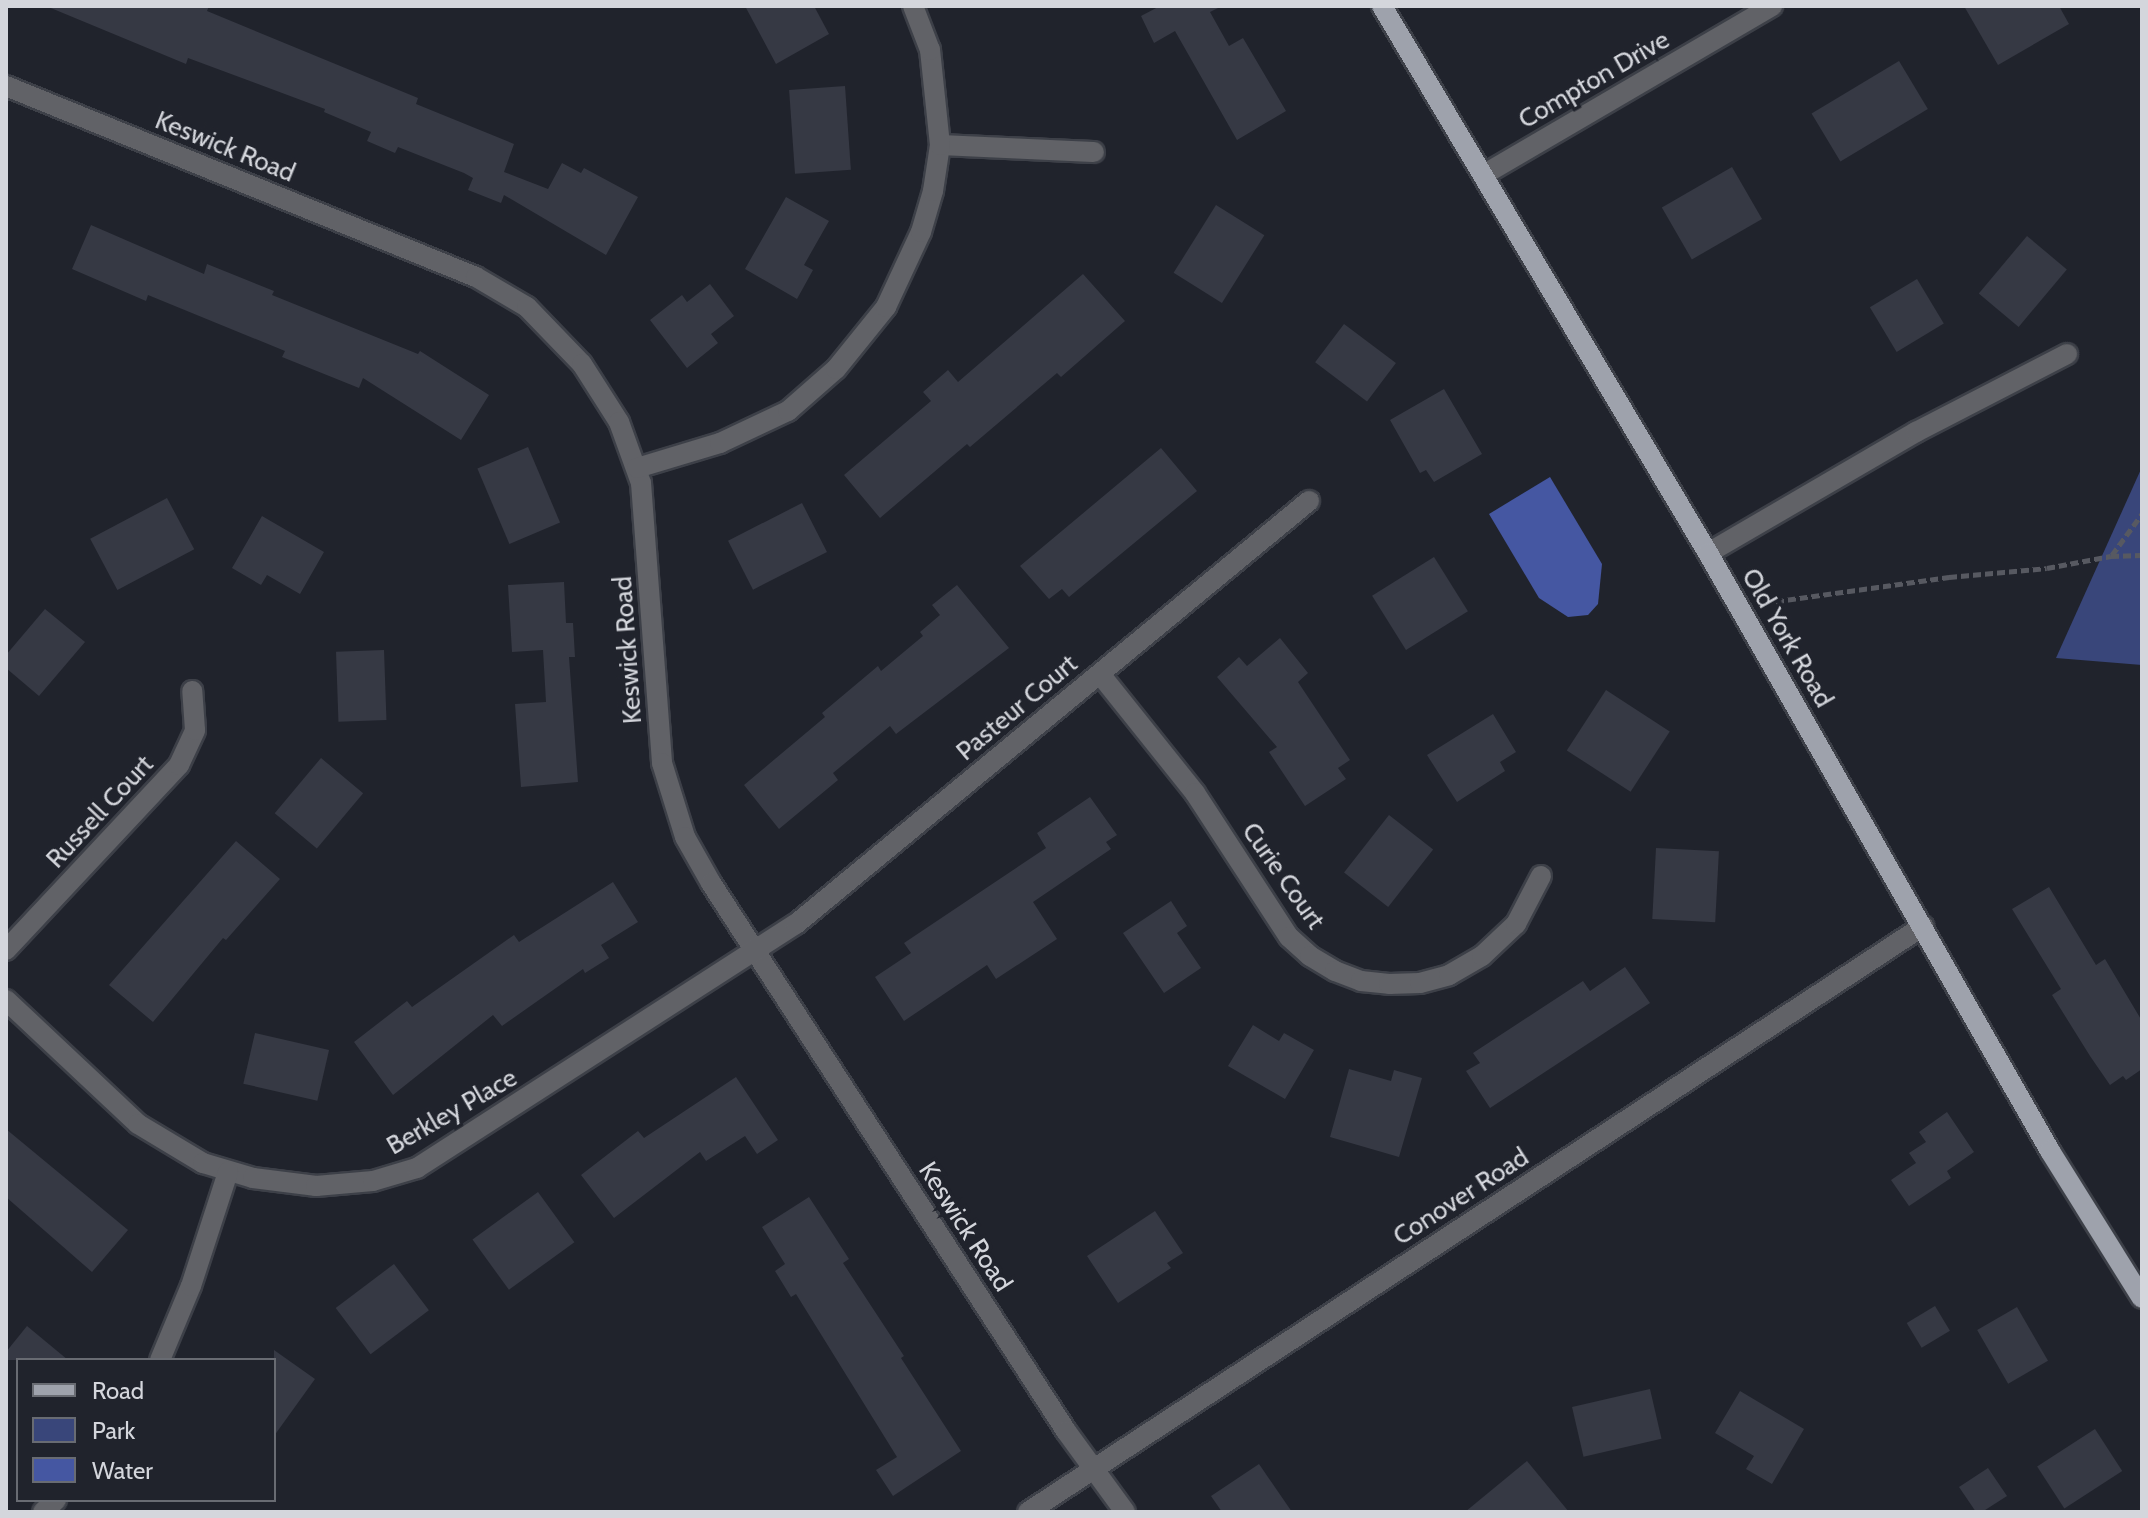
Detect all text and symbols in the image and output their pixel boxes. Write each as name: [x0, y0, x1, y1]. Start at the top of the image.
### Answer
street label: Compton Drive: [1513, 24, 1675, 136]
street label: Keswick Road: [151, 105, 299, 189]
street label: Old York Road: [1735, 563, 1839, 713]
street label: Keswick Road: [607, 575, 649, 725]
street label: Pasteur Court: [950, 648, 1084, 768]
street label: Russell Court: [40, 749, 160, 875]
street label: Curie Court: [1235, 817, 1331, 935]
street label: Berkley Place: [381, 1062, 523, 1162]
street label: Conover Road: [1388, 1142, 1534, 1252]
street label: Keswick Road: [912, 1156, 1018, 1298]
legend: [16, 1358, 276, 1502]
text: Road: [92, 1376, 144, 1405]
text: Park: [92, 1416, 135, 1445]
text: Water: [92, 1456, 153, 1485]

